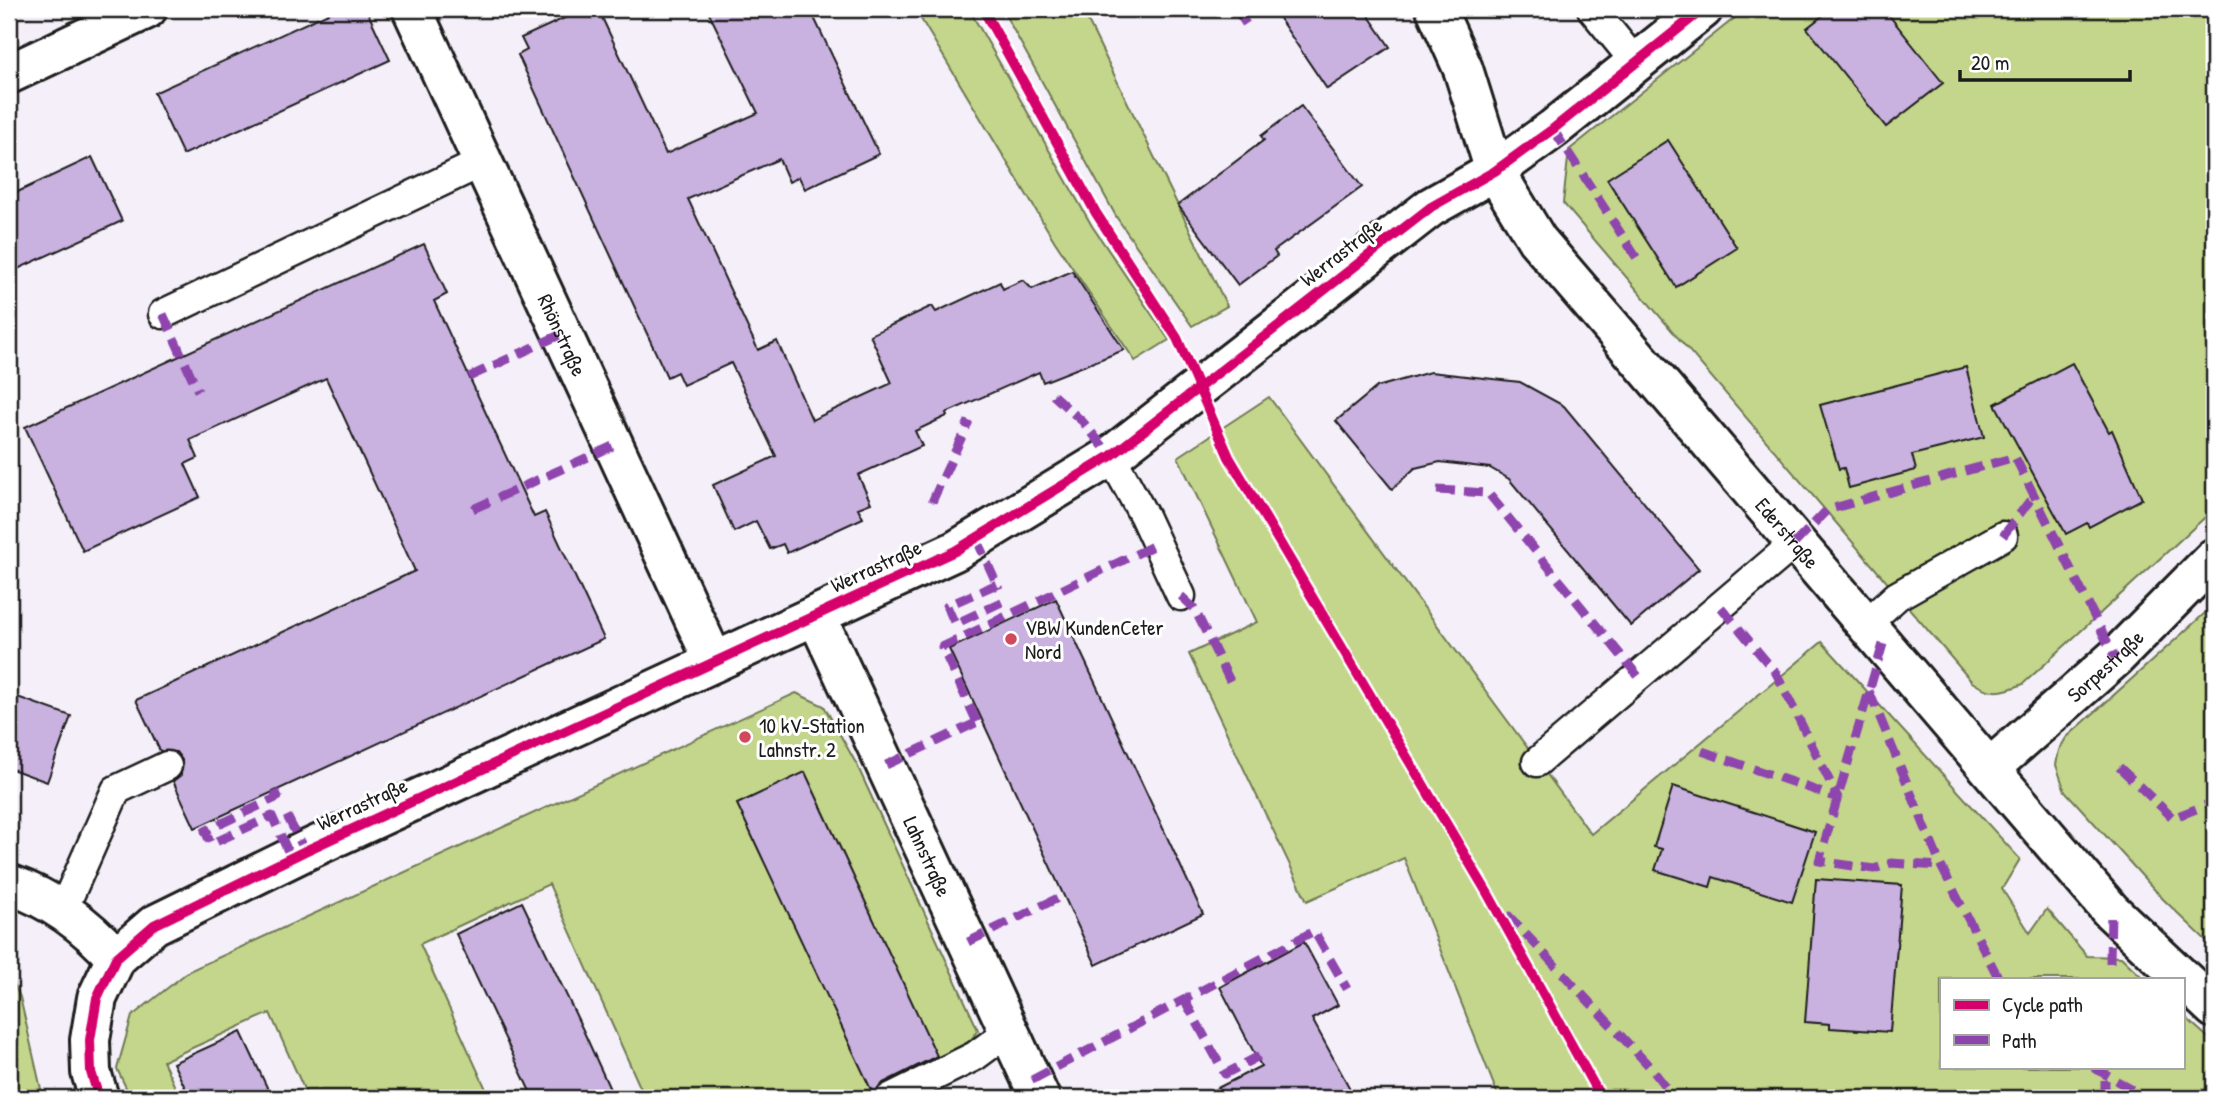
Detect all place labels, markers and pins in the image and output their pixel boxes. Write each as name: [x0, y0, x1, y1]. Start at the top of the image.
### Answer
place label: VBW KundenCeter Nord: [1025, 613, 1164, 666]
marker: VBW KundenCeter Nord: [1003, 631, 1019, 647]
place label: 10 kV-Station Lahnstr. 2: [759, 711, 865, 764]
marker: 10 kV-Station Lahnstr. 2: [737, 729, 753, 745]

